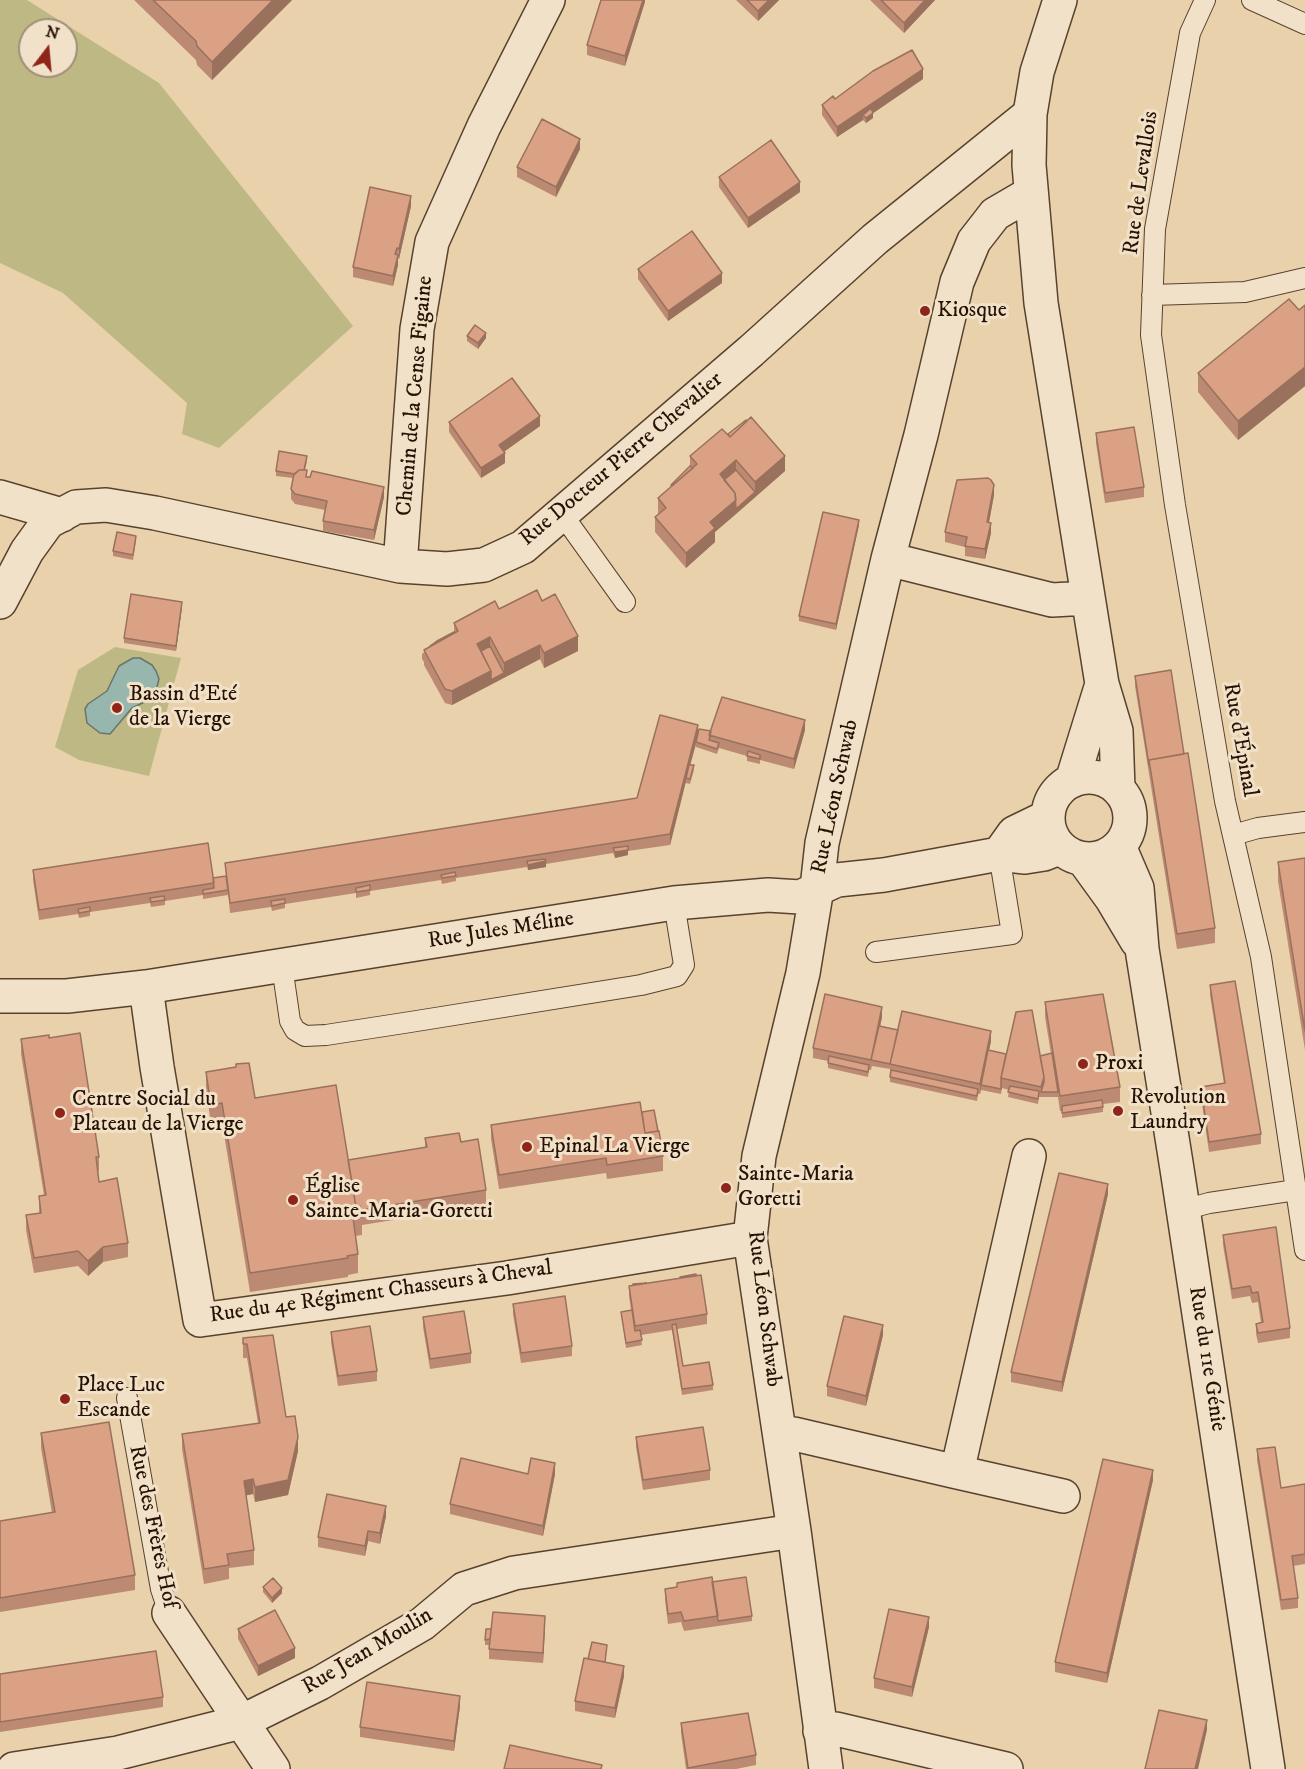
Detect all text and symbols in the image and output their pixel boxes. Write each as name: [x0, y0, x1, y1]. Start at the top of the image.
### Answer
north arrow: [18, 18, 78, 78]
text: N: [43, 21, 61, 44]
street label: Rue de Levallois: [1119, 109, 1165, 257]
street label: Chemin de la Cense Figaine: [392, 275, 440, 517]
place label: Kiosque: [937, 298, 1007, 324]
marker: Kiosque: [918, 304, 932, 318]
street label: Rue Docteur Pierre Chevalier: [515, 367, 729, 553]
street label: Rue d'Épinal: [1216, 681, 1262, 799]
place label: Bassin d'Eté de la Vierge: [129, 682, 237, 734]
marker: Bassin d'Eté de la Vierge: [110, 701, 124, 715]
street label: Rue Léon Schwab: [807, 717, 865, 877]
street label: Rue Jules Méline: [426, 906, 576, 956]
place label: Proxi: [1095, 1051, 1143, 1077]
marker: Proxi: [1076, 1057, 1090, 1071]
place label: Revolution Laundry: [1130, 1085, 1226, 1136]
place label: Centre Social du Plateau de la Vierge: [72, 1087, 243, 1138]
marker: Revolution Laundry: [1111, 1104, 1125, 1118]
marker: Centre Social du Plateau de la Vierge: [53, 1106, 67, 1120]
place label: Epinal La Vierge: [539, 1134, 690, 1160]
marker: Epinal La Vierge: [520, 1140, 534, 1154]
place label: Sainte-Maria Goretti: [738, 1162, 854, 1214]
place label: Église Sainte-Maria-Goretti: [305, 1174, 493, 1226]
marker: Sainte-Maria Goretti: [719, 1181, 733, 1195]
marker: Église Sainte-Maria-Goretti: [286, 1193, 300, 1207]
street label: Rue Léon Schwab: [740, 1229, 786, 1389]
street label: Rue du 4e Régiment Chasseurs à Cheval: [208, 1256, 554, 1330]
street label: Rue du 11e Génie: [1182, 1285, 1230, 1433]
place label: Place Luc Escande: [77, 1373, 165, 1424]
marker: Place Luc Escande: [58, 1392, 72, 1406]
street label: Rue des Frères Hof: [122, 1443, 182, 1611]
street label: Rue Jean Moulin: [298, 1603, 438, 1701]

